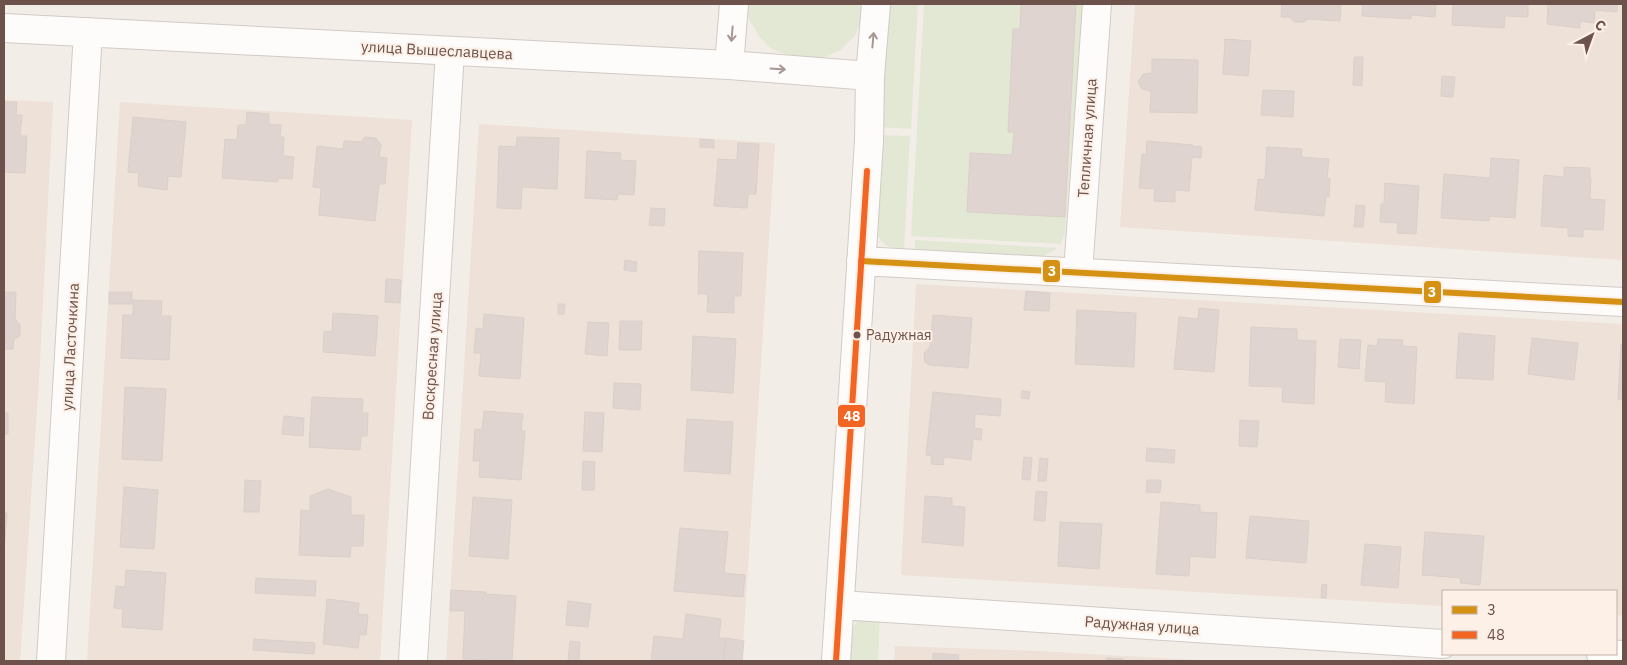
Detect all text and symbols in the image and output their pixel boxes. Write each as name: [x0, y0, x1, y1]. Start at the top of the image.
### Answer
north arrow: [1567, 10, 1617, 60]
text: С: [1591, 15, 1610, 35]
one-way arrow: [727, 26, 736, 42]
one-way arrow: [868, 32, 878, 48]
street label: улица Вышеславцева: [361, 37, 513, 63]
one-way arrow: [769, 64, 785, 74]
street label: Тепличная улица: [1073, 78, 1101, 198]
line badge: 3: [1042, 259, 1061, 283]
text: 3: [1048, 262, 1056, 280]
line badge: 3: [1423, 280, 1442, 304]
street label: улица Ласточкина: [57, 282, 83, 412]
text: 3: [1428, 283, 1436, 301]
street label: Воскресная улица: [418, 291, 446, 421]
place label: Радужная: [866, 326, 931, 344]
marker: Радужная: [852, 330, 862, 340]
line badge: 48: [837, 404, 866, 428]
text: 48: [844, 407, 860, 425]
legend: [1442, 590, 1617, 655]
text: 3: [1487, 600, 1496, 619]
street label: Радужная улица: [1084, 612, 1200, 638]
text: 48: [1487, 625, 1505, 644]

